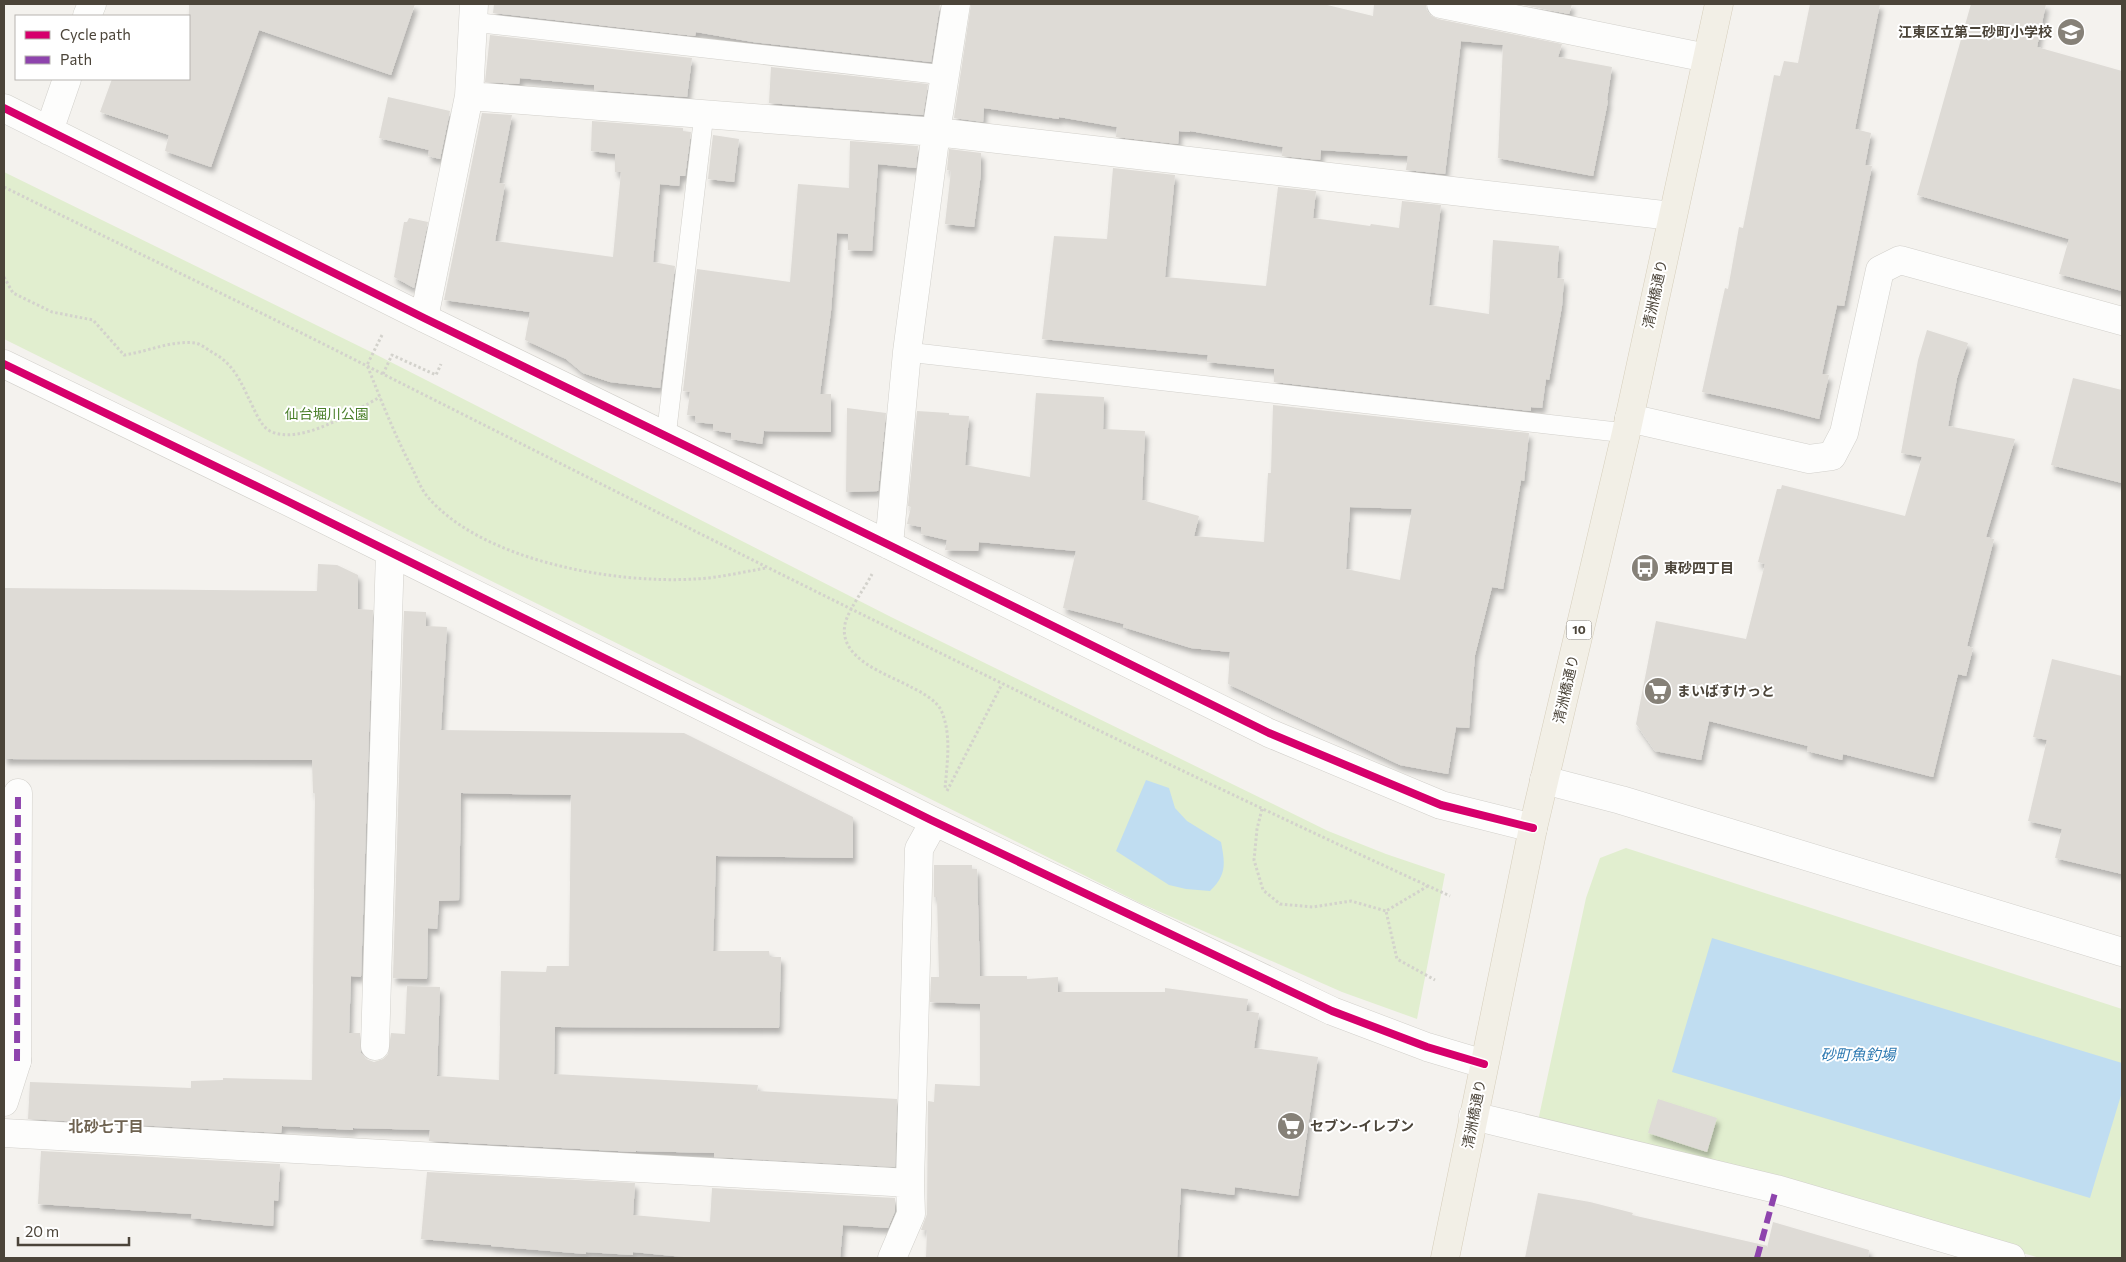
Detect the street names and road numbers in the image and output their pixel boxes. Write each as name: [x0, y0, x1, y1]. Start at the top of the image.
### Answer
street label: 清洲橋通り: [1639, 258, 1670, 330]
road number: 10: [1566, 620, 1592, 640]
street label: 清洲橋通り: [1549, 653, 1582, 725]
street label: 清洲橋通り: [1458, 1078, 1489, 1150]

